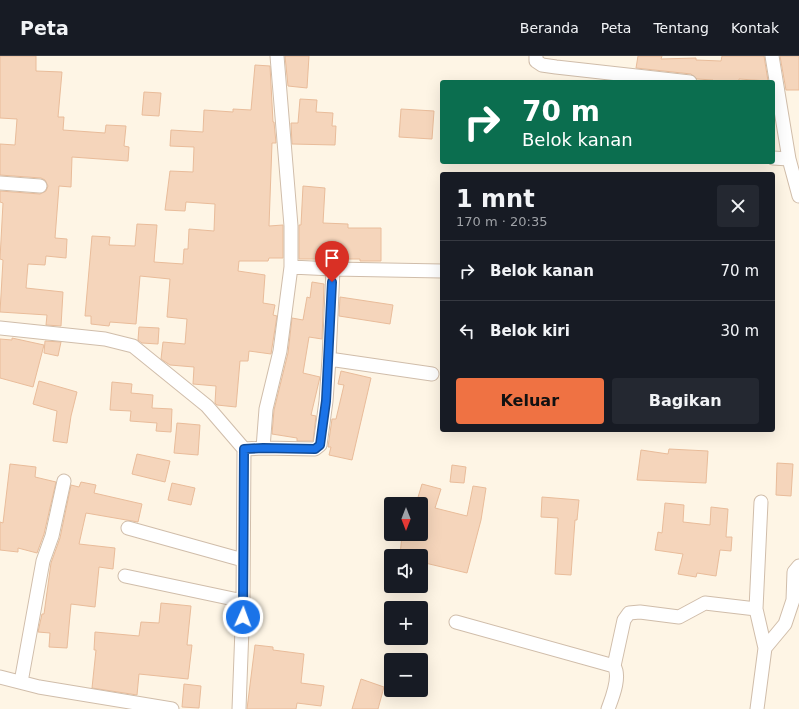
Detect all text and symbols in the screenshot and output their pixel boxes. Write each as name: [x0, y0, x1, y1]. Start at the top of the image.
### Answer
text: Peta: [20, 17, 69, 39]
text: Beranda: [520, 20, 579, 36]
text: Peta: [601, 20, 631, 36]
text: Tentang: [653, 20, 709, 36]
text: Kontak: [731, 20, 779, 36]
text: 70 m: [522, 95, 600, 128]
icon: right: [456, 96, 508, 148]
text: Belok kanan: [522, 129, 633, 150]
text: 1 mnt: [456, 185, 535, 213]
button: close: [717, 185, 759, 227]
text: 170 m · 20:35: [456, 214, 547, 229]
pin: [315, 241, 349, 282]
icon: arrive: [321, 247, 343, 269]
icon: right: [456, 260, 478, 282]
text: Belok kanan: [490, 262, 594, 280]
text: 70 m: [721, 262, 759, 280]
icon: left: [456, 320, 478, 342]
text: Belok kiri: [490, 322, 570, 340]
text: 30 m: [721, 322, 759, 340]
button: Keluar: [456, 378, 604, 424]
button: Bagikan: [612, 378, 759, 424]
north arrow: [384, 497, 428, 541]
map controls: [384, 497, 428, 697]
button: sound: [384, 549, 428, 593]
position arrow: [222, 596, 264, 638]
button: +: [384, 601, 428, 645]
button: −: [384, 653, 428, 697]

